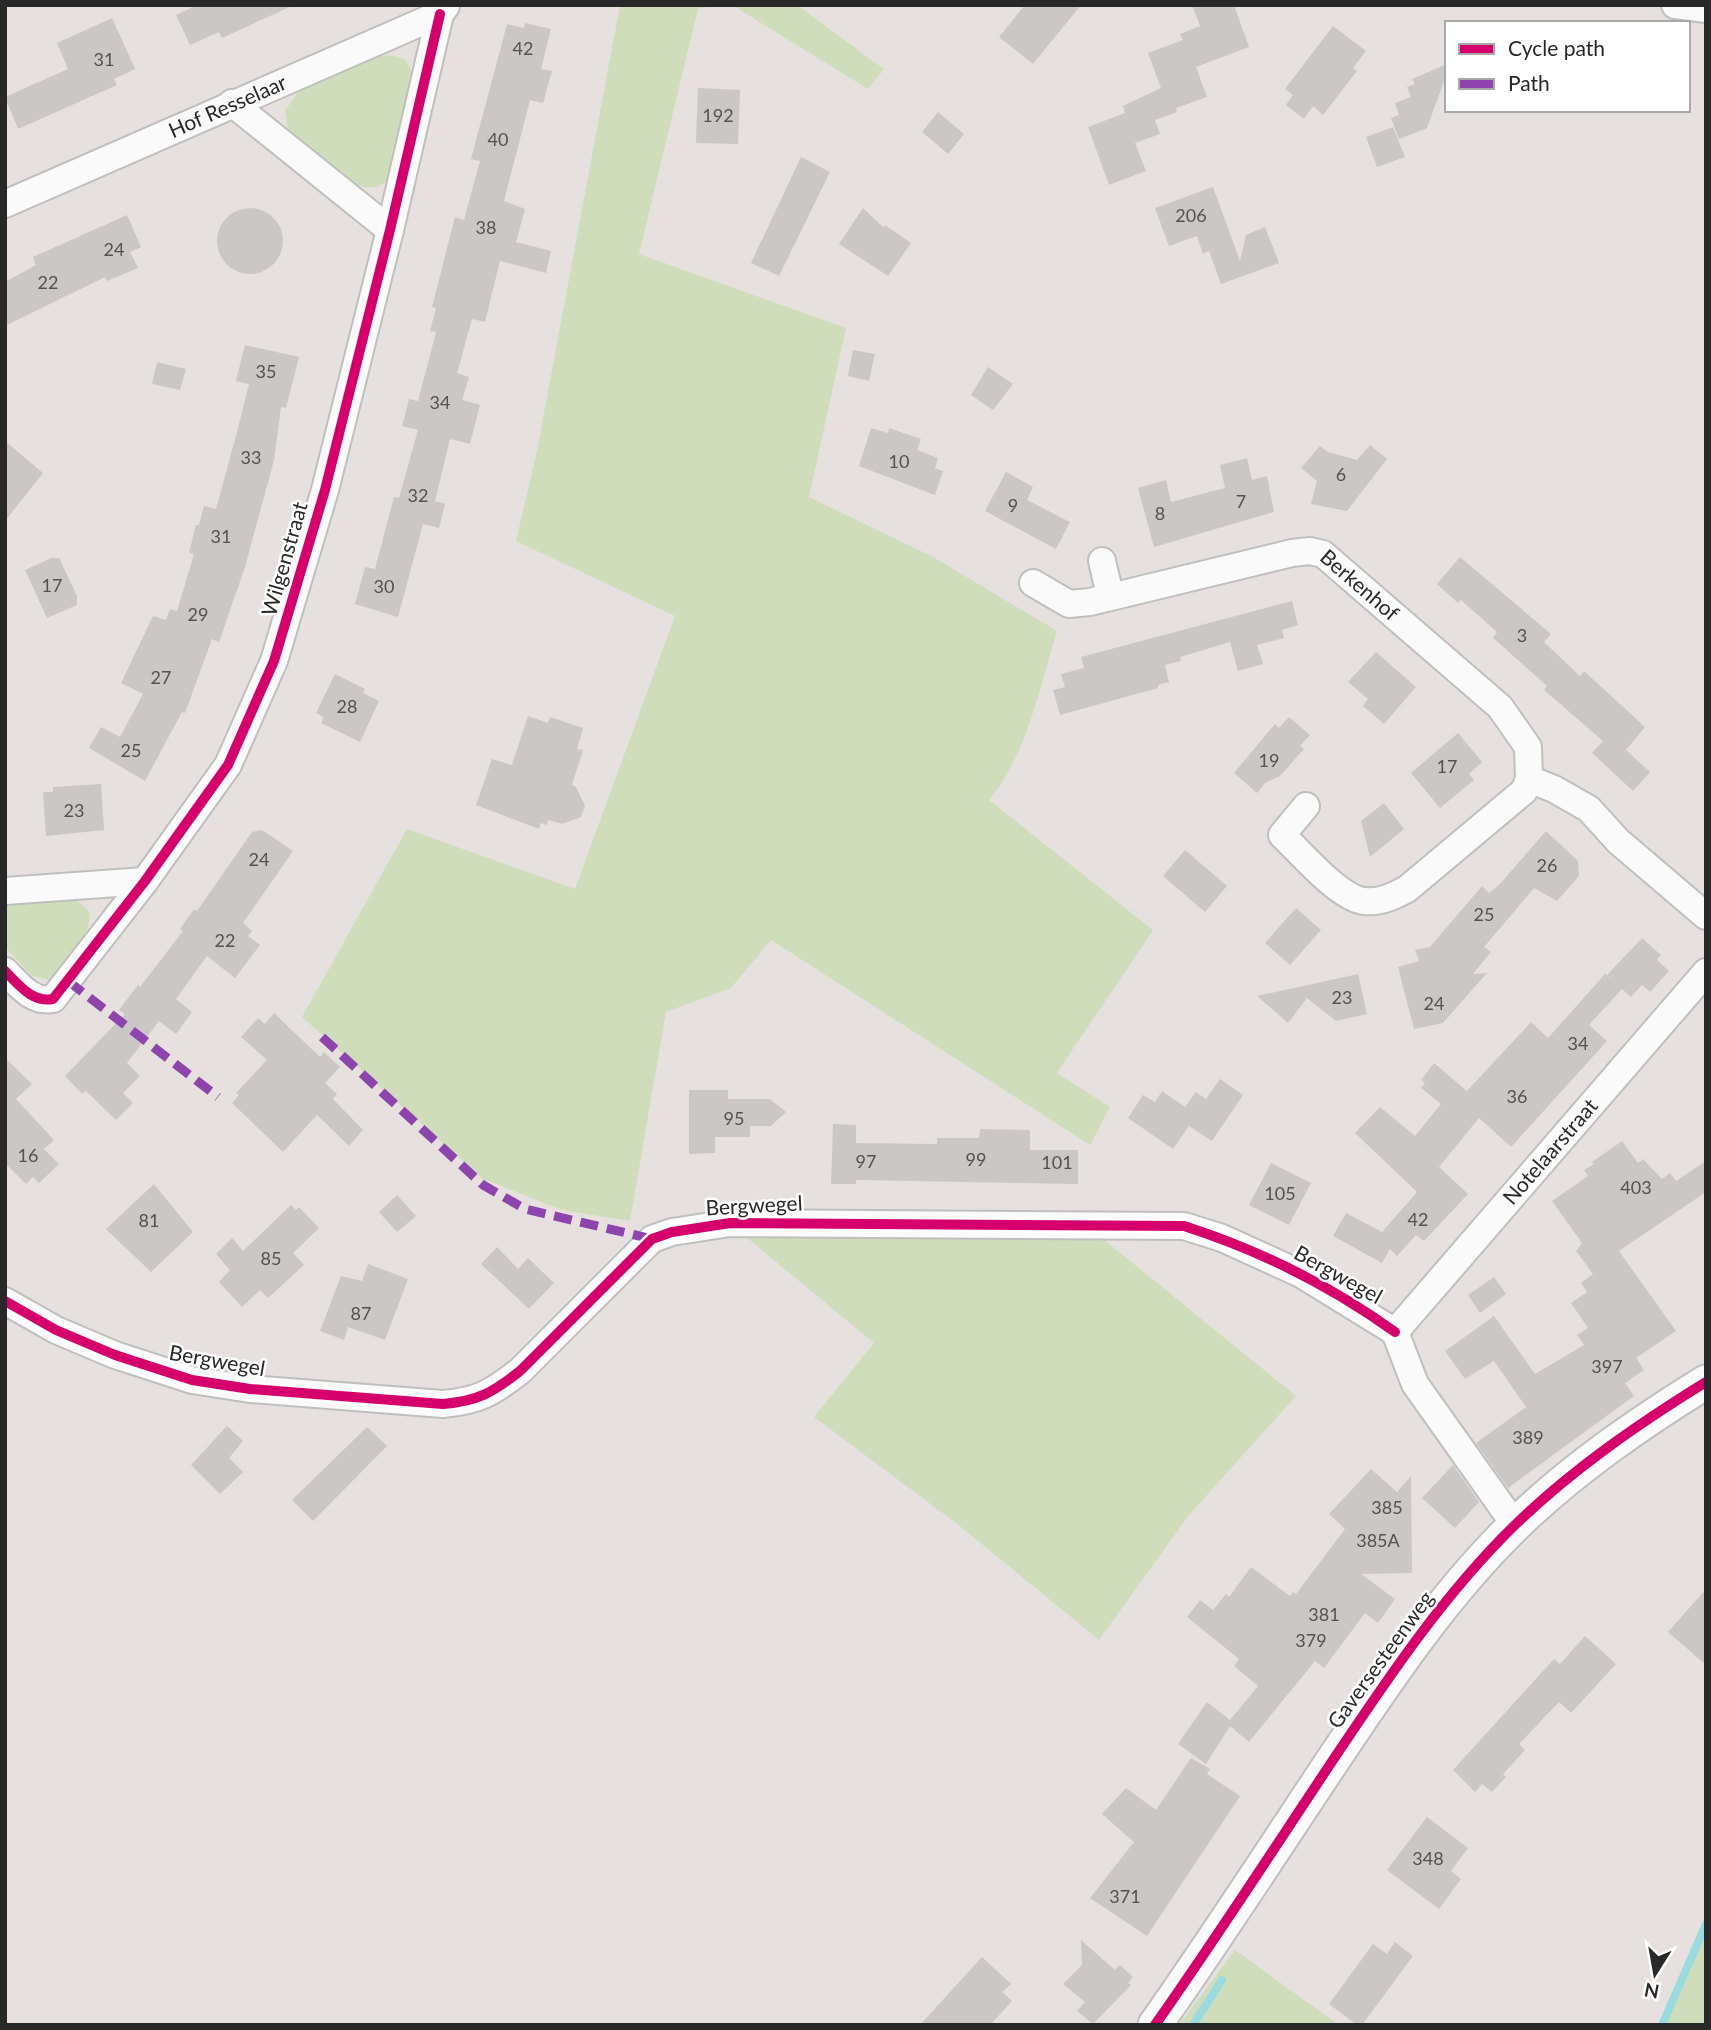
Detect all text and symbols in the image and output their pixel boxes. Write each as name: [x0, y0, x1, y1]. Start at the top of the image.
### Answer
legend: [1445, 21, 1690, 112]
text: Cycle path: [1508, 35, 1605, 60]
house number: 42: [513, 37, 533, 59]
house number: 31: [94, 48, 114, 70]
street label: Hof Resselaar: [164, 69, 290, 142]
text: Path: [1508, 70, 1550, 95]
house number: 192: [702, 104, 734, 126]
house number: 40: [488, 128, 508, 150]
house number: 206: [1175, 204, 1207, 226]
house number: 38: [476, 216, 496, 238]
house number: 24: [104, 238, 124, 260]
house number: 22: [38, 271, 58, 293]
house number: 35: [256, 360, 276, 382]
house number: 34: [430, 391, 450, 413]
house number: 33: [241, 446, 261, 468]
house number: 10: [889, 450, 909, 472]
house number: 6: [1336, 463, 1346, 485]
house number: 32: [408, 484, 428, 506]
house number: 7: [1236, 490, 1246, 512]
house number: 9: [1008, 494, 1018, 516]
street label: Wilgenstraat: [255, 498, 312, 619]
house number: 8: [1155, 502, 1165, 524]
house number: 31: [211, 525, 231, 547]
street label: Berkenhof: [1316, 543, 1405, 625]
house number: 17: [42, 574, 62, 596]
house number: 30: [374, 575, 394, 597]
house number: 29: [188, 603, 208, 625]
house number: 3: [1517, 624, 1527, 646]
house number: 27: [151, 666, 171, 688]
house number: 28: [337, 695, 357, 717]
house number: 25: [121, 739, 141, 761]
house number: 19: [1259, 749, 1279, 771]
house number: 17: [1437, 755, 1457, 777]
house number: 23: [64, 799, 84, 821]
house number: 24: [249, 848, 269, 870]
house number: 26: [1537, 854, 1557, 876]
house number: 25: [1474, 903, 1494, 925]
house number: 22: [215, 929, 235, 951]
house number: 23: [1332, 986, 1352, 1008]
house number: 24: [1424, 992, 1444, 1014]
house number: 34: [1568, 1032, 1588, 1054]
house number: 36: [1507, 1085, 1527, 1107]
street label: Notelaarstraat: [1497, 1093, 1602, 1209]
house number: 95: [724, 1107, 744, 1129]
house number: 16: [18, 1144, 38, 1166]
house number: 99: [966, 1148, 986, 1170]
house number: 97: [856, 1150, 876, 1172]
house number: 101: [1041, 1151, 1073, 1173]
house number: 403: [1620, 1176, 1652, 1198]
house number: 105: [1264, 1182, 1296, 1204]
street label: Bergwegel: [705, 1189, 803, 1220]
house number: 42: [1408, 1208, 1428, 1230]
house number: 81: [139, 1209, 159, 1231]
street label: Bergwegel: [1290, 1239, 1387, 1308]
house number: 85: [261, 1247, 281, 1269]
house number: 87: [351, 1302, 371, 1324]
street label: Bergwegel: [167, 1339, 267, 1380]
house number: 397: [1591, 1355, 1623, 1377]
house number: 389: [1512, 1426, 1544, 1448]
house number: 385: [1371, 1496, 1403, 1518]
house number: 385A: [1356, 1529, 1401, 1551]
street label: Gaversesteenweg: [1322, 1586, 1438, 1733]
house number: 381: [1308, 1603, 1340, 1625]
house number: 379: [1295, 1629, 1327, 1651]
house number: 348: [1412, 1847, 1444, 1869]
house number: 371: [1109, 1885, 1141, 1907]
north arrow: [1620, 1939, 1690, 2009]
text: N: [1642, 1978, 1661, 2004]

